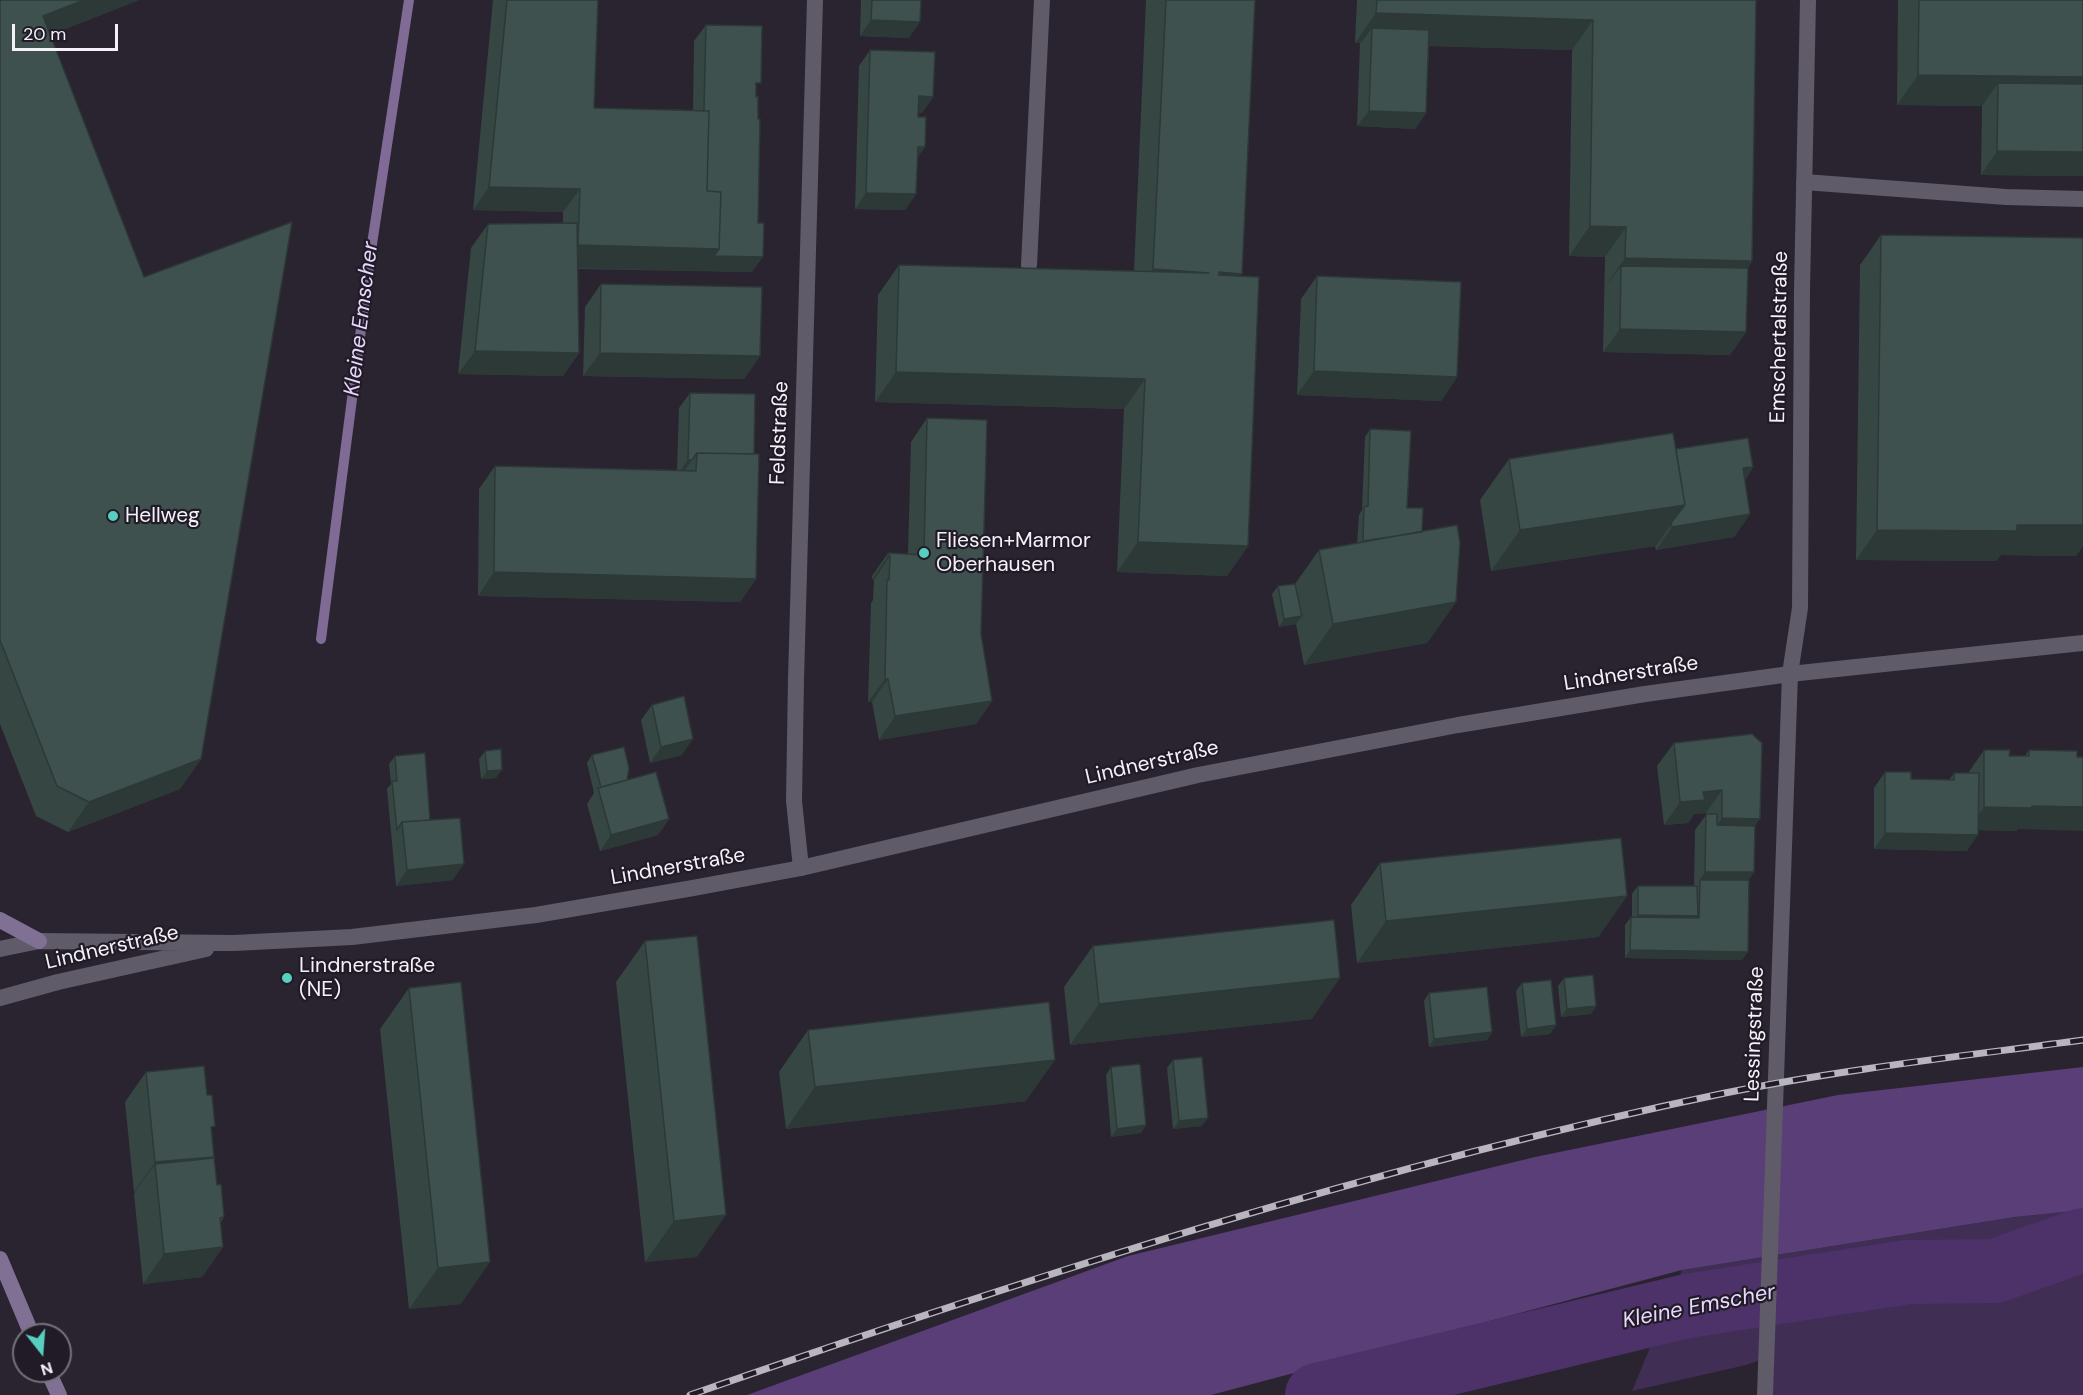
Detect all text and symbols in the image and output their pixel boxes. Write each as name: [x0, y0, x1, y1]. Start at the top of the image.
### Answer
scale bar: [15, 12, 122, 50]
text: 20 m: [23, 22, 66, 46]
water label: Kleine Emscher: [339, 240, 385, 398]
street label: Emschertalstraße: [1766, 251, 1794, 423]
street label: Feldstraße: [766, 381, 794, 485]
place label: Hellweg: [125, 503, 200, 529]
marker: Hellweg: [106, 509, 120, 523]
place label: Fliesen+Marmor Oberhausen: [936, 528, 1091, 578]
marker: Fliesen+Marmor Oberhausen: [917, 546, 931, 560]
street label: Lindnerstraße: [1562, 651, 1700, 697]
street label: Lindnerstraße: [1083, 735, 1221, 791]
street label: Lindnerstraße: [609, 843, 747, 891]
street label: Lindnerstraße: [43, 920, 181, 976]
place label: Lindnerstraße (NE): [299, 953, 435, 1003]
street label: Lessingstraße: [1740, 966, 1770, 1102]
marker: Lindnerstraße (NE): [280, 971, 294, 985]
water label: Kleine Emscher: [1620, 1279, 1778, 1335]
north arrow: [12, 1323, 72, 1383]
text: N: [38, 1357, 55, 1381]

